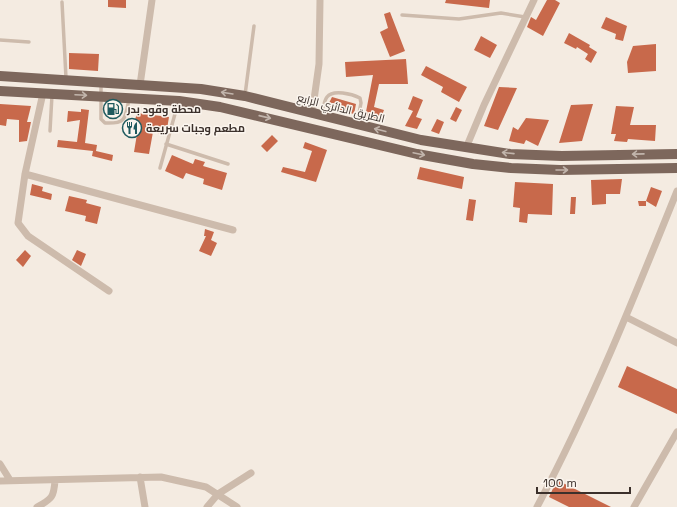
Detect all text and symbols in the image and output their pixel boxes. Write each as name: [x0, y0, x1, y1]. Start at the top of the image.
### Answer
one-way arrow: [221, 89, 234, 97]
street label: الطريق الدائري الرابع: [295, 90, 386, 128]
one-way arrow: [74, 91, 87, 99]
fuel station icon: محطة وقود بدر: [102, 98, 124, 120]
place label: محطة وقود بدر: [126, 102, 201, 117]
one-way arrow: [258, 114, 271, 122]
restaurant icon: مطعم وجبات سريعة: [121, 117, 143, 139]
place label: مطعم وجبات سريعة: [146, 121, 245, 136]
one-way arrow: [374, 126, 387, 133]
one-way arrow: [502, 150, 515, 157]
one-way arrow: [412, 151, 425, 159]
one-way arrow: [632, 151, 645, 158]
one-way arrow: [555, 166, 568, 174]
scale bar: [537, 469, 630, 495]
text: 100 m: [543, 475, 577, 491]

